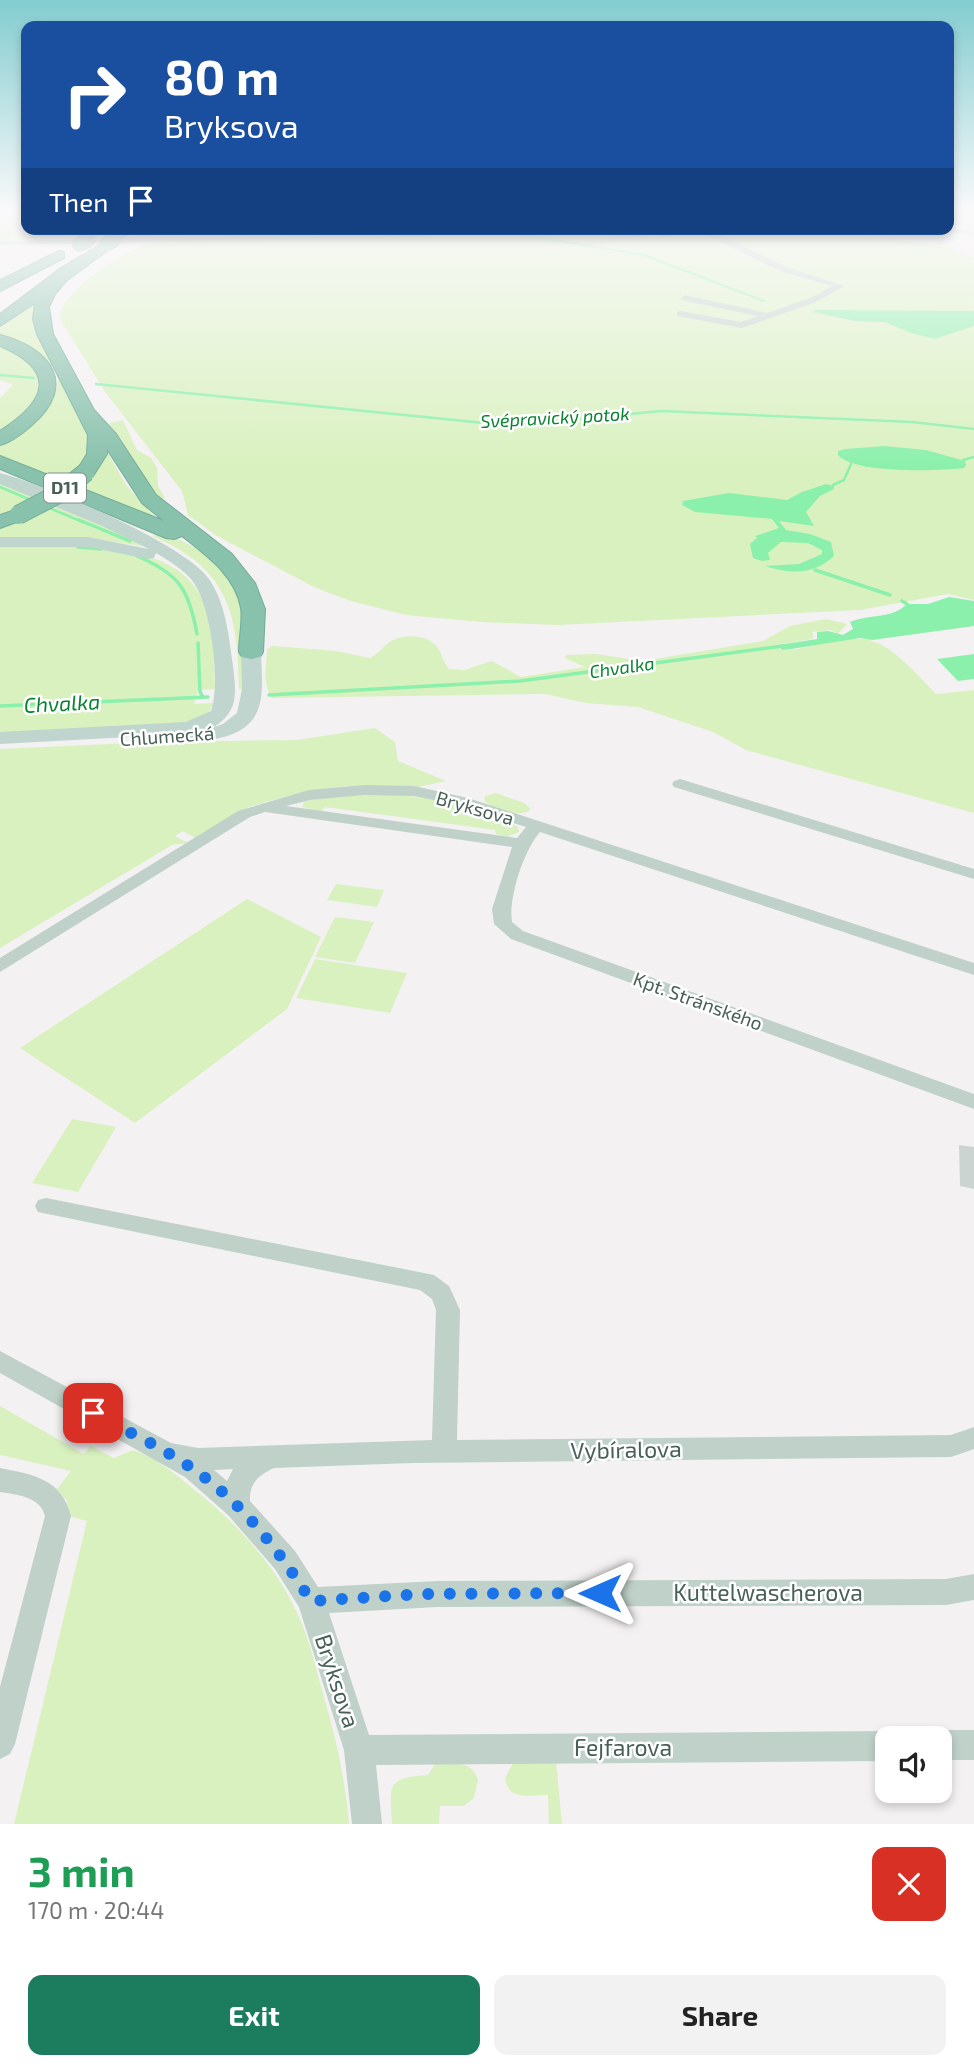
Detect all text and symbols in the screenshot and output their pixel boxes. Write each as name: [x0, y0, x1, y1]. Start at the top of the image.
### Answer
text: 80 m: [164, 46, 279, 105]
icon: right: [49, 49, 140, 140]
text: Bryksova: [164, 106, 299, 144]
icon: arrive: [122, 182, 160, 220]
text: Then: [49, 186, 108, 217]
water label: Svépravický potok: [480, 402, 630, 432]
road number: D11: [44, 474, 86, 502]
water label: Chvalka: [588, 652, 656, 682]
water label: Chvalka: [23, 688, 101, 717]
street label: Chlumecká: [119, 721, 215, 750]
street label: Bryksova: [434, 785, 517, 830]
street label: Kpt. Stránského: [630, 966, 766, 1035]
pin: [63, 1383, 123, 1443]
icon: arrive: [74, 1394, 112, 1432]
street label: Vybíralova: [570, 1434, 682, 1464]
position arrow: [563, 1556, 637, 1630]
street label: Kuttelwascherova: [673, 1578, 863, 1606]
street label: Bryksova: [310, 1630, 366, 1731]
map controls: [875, 1726, 952, 1803]
button: sound: [875, 1726, 952, 1803]
street label: Fejfarova: [574, 1733, 672, 1761]
text: 3 min: [28, 1845, 135, 1895]
button: close: [872, 1847, 946, 1921]
text: 170 m · 20:44: [28, 1896, 164, 1924]
button: Exit: [28, 1975, 480, 2055]
button: Share: [494, 1975, 946, 2055]

